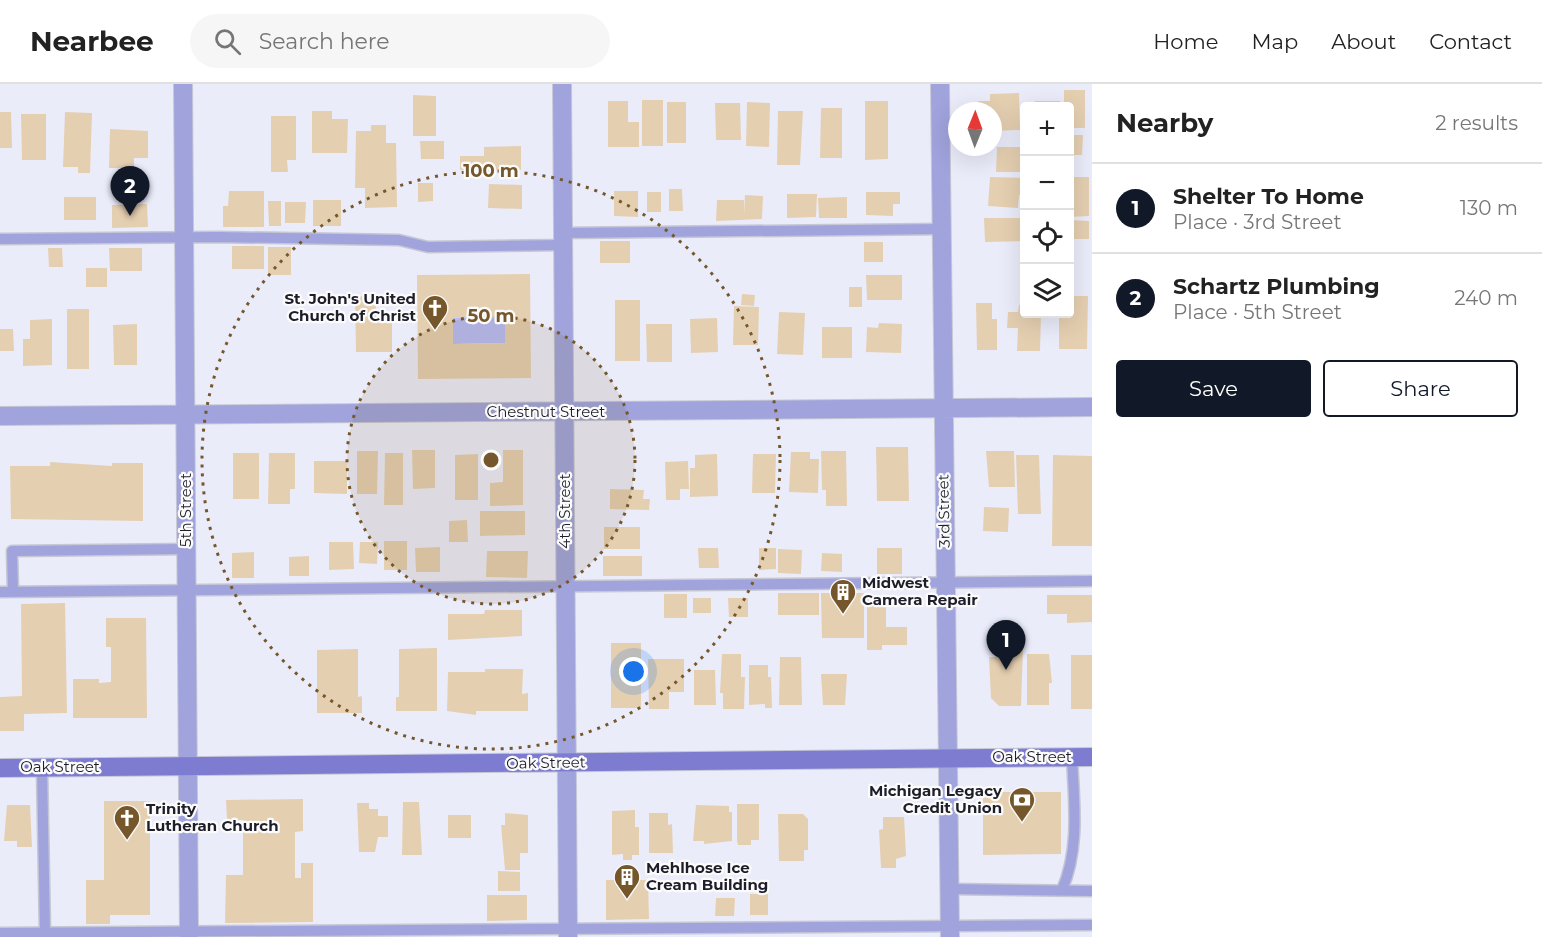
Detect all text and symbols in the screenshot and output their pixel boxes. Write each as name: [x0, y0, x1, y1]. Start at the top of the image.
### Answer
search box: [190, 14, 610, 68]
text: Nearbee: [30, 24, 154, 58]
icon: search: [211, 25, 244, 58]
text: Search here: [259, 28, 390, 55]
text: Home: [1153, 29, 1218, 54]
text: Map: [1251, 29, 1298, 54]
text: About: [1331, 29, 1396, 54]
text: Contact: [1429, 29, 1512, 54]
north arrow: [948, 102, 1002, 156]
map controls: [1020, 102, 1074, 318]
button: +: [1020, 102, 1074, 156]
text: Nearby: [1116, 107, 1213, 139]
text: 2 results: [1435, 111, 1518, 135]
button: −: [1020, 156, 1074, 210]
text: 100 m: [463, 160, 519, 182]
pin: 2: [110, 166, 150, 216]
text: Shelter To Home: [1173, 183, 1364, 210]
text: 1: [1132, 196, 1139, 220]
text: 130 m: [1460, 196, 1518, 220]
button: locate: [1020, 210, 1074, 264]
text: Place · 3rd Street: [1173, 210, 1342, 234]
button: layers: [1020, 264, 1074, 318]
text: Schartz Plumbing: [1173, 273, 1380, 300]
text: 2: [1130, 286, 1141, 310]
text: 240 m: [1454, 286, 1518, 310]
place label: St. John's United Church of Christ: [284, 289, 416, 325]
church icon: St. John's United Church of Christ: [420, 293, 450, 331]
text: Place · 5th Street: [1173, 300, 1342, 324]
text: 50 m: [468, 305, 514, 327]
button: Save: [1116, 360, 1311, 417]
button: Share: [1323, 360, 1518, 417]
street label: Chestnut Street: [487, 402, 605, 421]
centre of rings: [481, 450, 501, 470]
street label: 5th Street: [176, 473, 195, 547]
street label: 4th Street: [555, 473, 574, 549]
street label: 3rd Street: [933, 474, 954, 548]
place label: Midwest Camera Repair: [862, 573, 978, 609]
building icon: Midwest Camera Repair: [828, 577, 858, 615]
pin: 1: [986, 620, 1026, 670]
your location: [619, 657, 648, 686]
street label: Oak Street: [992, 747, 1072, 766]
street label: Oak Street: [506, 752, 586, 773]
street label: Oak Street: [20, 757, 100, 776]
place label: Michigan Legacy Credit Union: [869, 781, 1003, 817]
bank icon: Michigan Legacy Credit Union: [1007, 785, 1037, 823]
place label: Trinity Lutheran Church: [146, 799, 279, 835]
church icon: Trinity Lutheran Church: [112, 803, 142, 841]
place label: Mehlhose Ice Cream Building: [646, 858, 768, 894]
building icon: Mehlhose Ice Cream Building: [612, 862, 642, 900]

